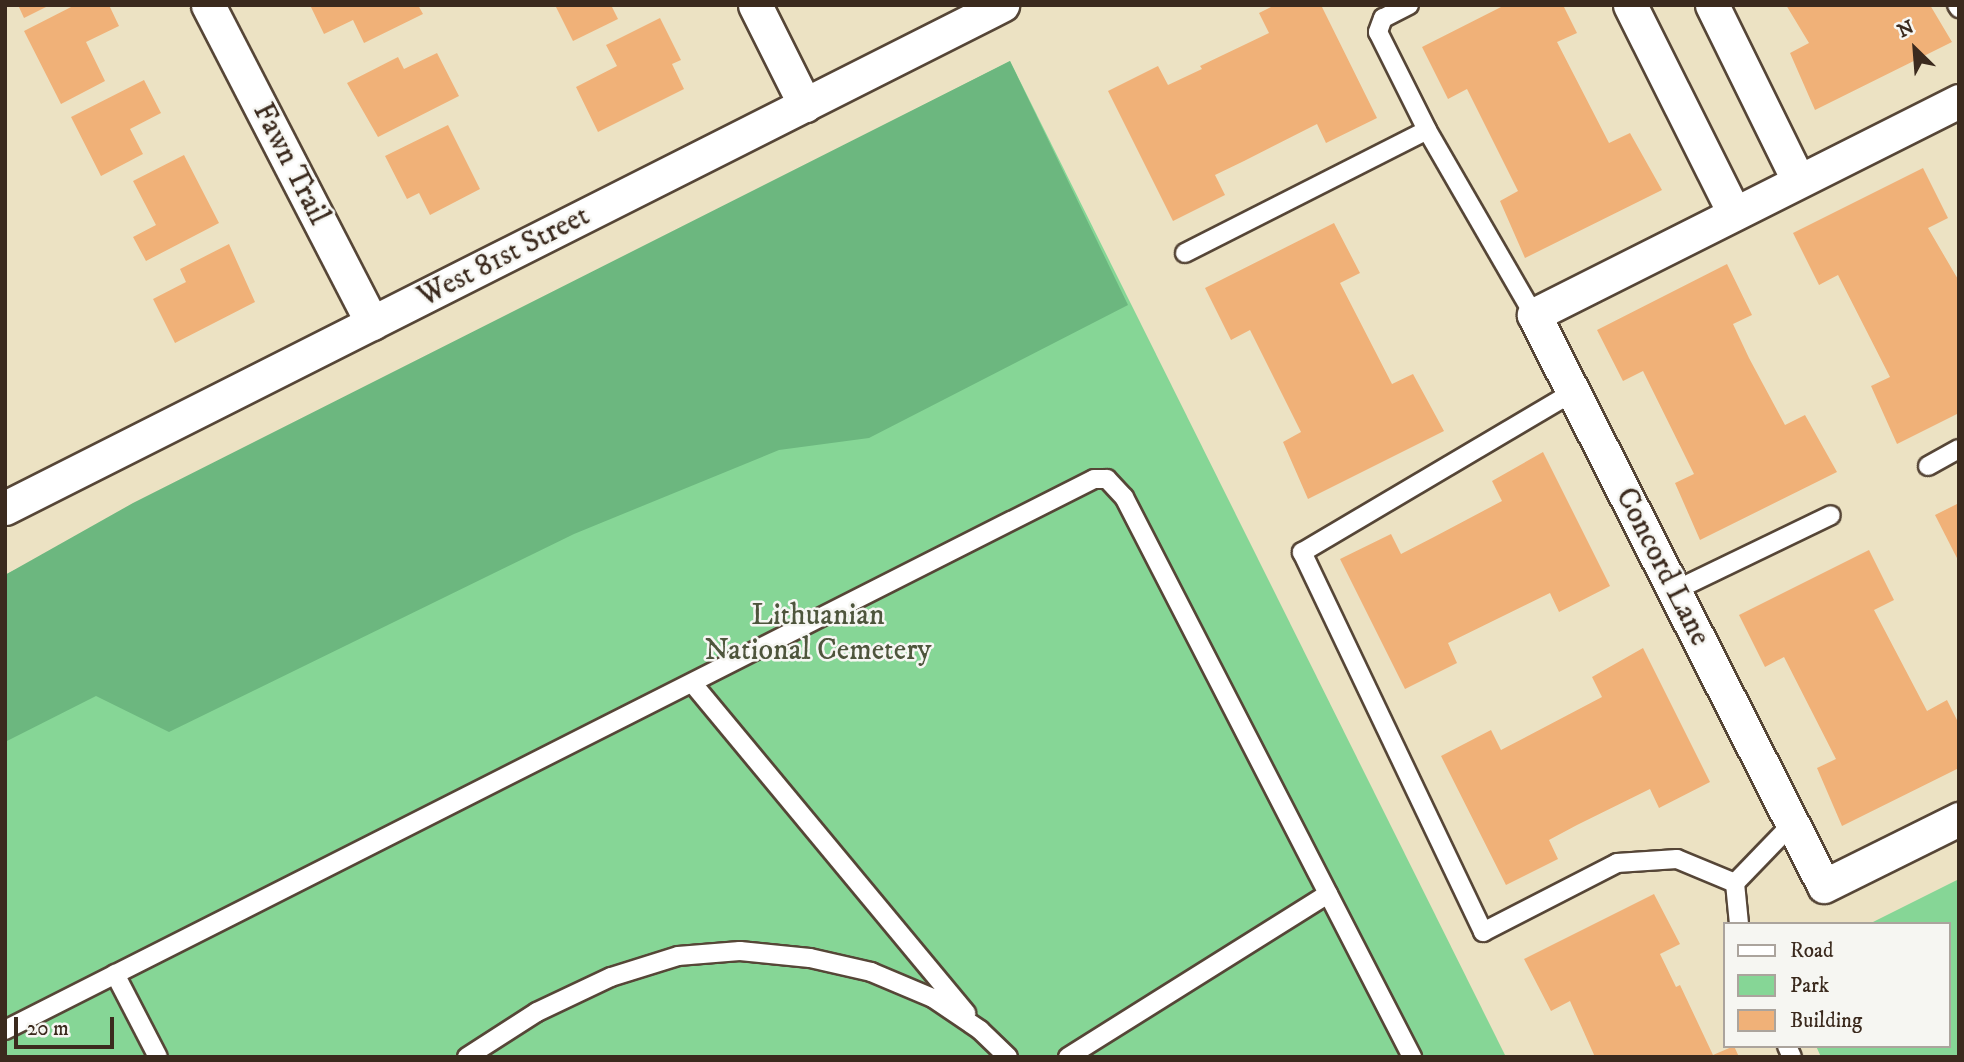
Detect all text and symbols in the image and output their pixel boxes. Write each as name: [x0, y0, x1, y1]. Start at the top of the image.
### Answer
north arrow: [1880, 14, 1950, 84]
text: N: [1894, 16, 1918, 43]
street label: Fawn Trail: [244, 97, 336, 231]
street label: West 81st Street: [412, 198, 596, 316]
street label: Concord Lane: [1607, 482, 1717, 652]
park label: Lithuanian National Cemetery: [704, 598, 932, 668]
legend: [1722, 922, 1950, 1048]
text: Road: [1790, 938, 1834, 964]
text: Park: [1790, 973, 1829, 999]
scale bar: [18, 1002, 117, 1046]
text: Building: [1790, 1008, 1862, 1034]
text: 20 m: [27, 1016, 69, 1042]

